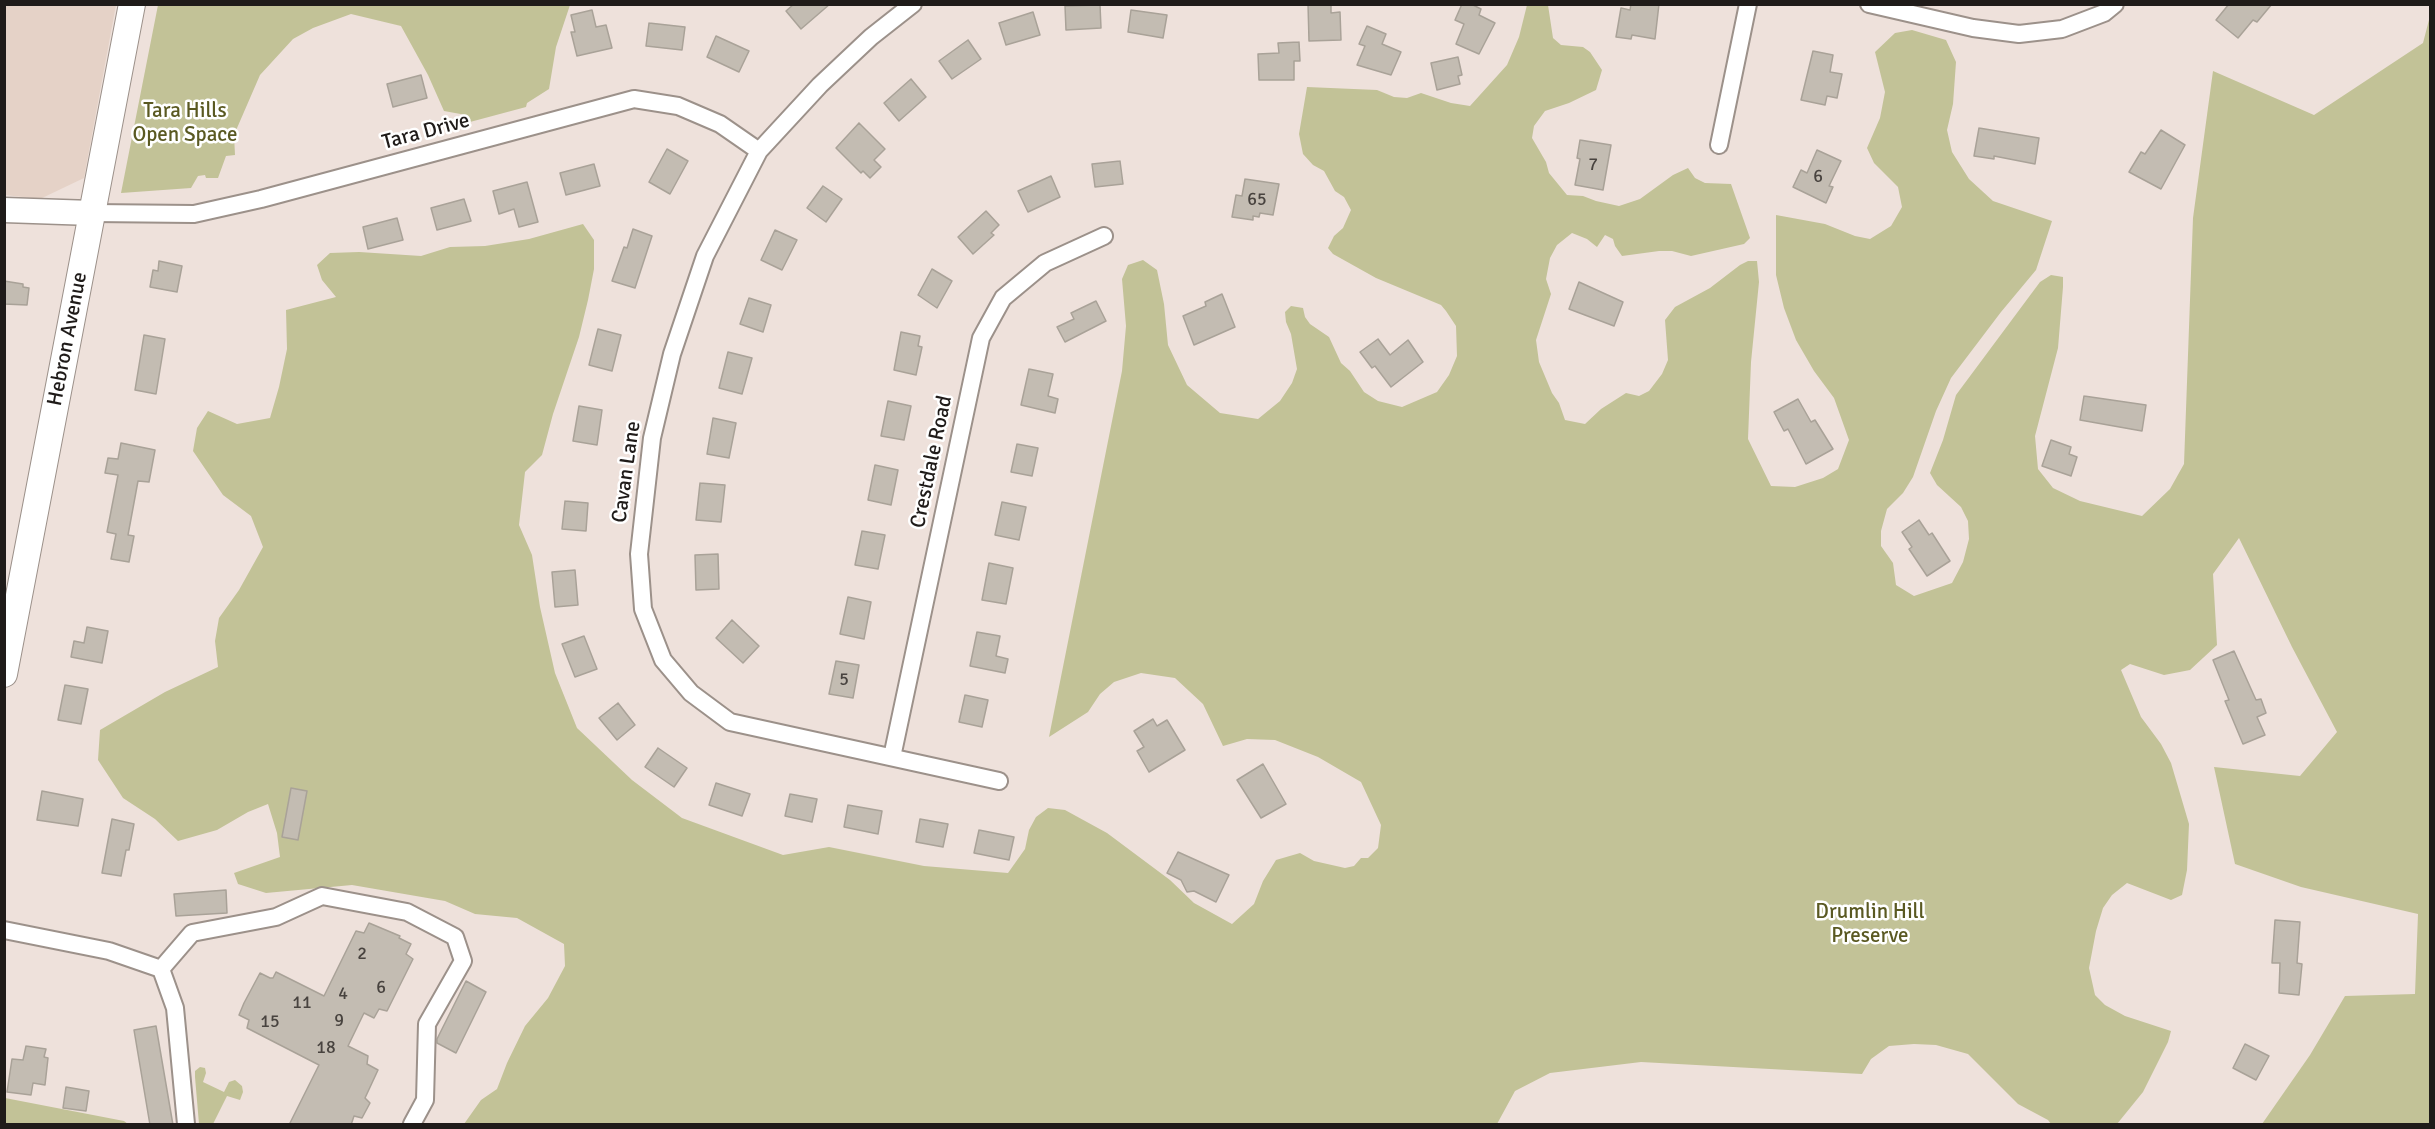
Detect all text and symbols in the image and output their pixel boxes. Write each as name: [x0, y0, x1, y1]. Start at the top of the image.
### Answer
park label: Tara Hills Open Space: [132, 98, 238, 148]
street label: Tara Drive: [380, 108, 472, 156]
house number: 7: [1588, 154, 1598, 176]
house number: 6: [1813, 166, 1823, 188]
house number: 65: [1247, 189, 1267, 211]
street label: Hebron Avenue: [43, 270, 93, 408]
street label: Crestdale Road: [906, 393, 958, 531]
street label: Cavan Lane: [607, 420, 647, 524]
house number: 5: [839, 669, 849, 691]
park label: Drumlin Hill Preserve: [1815, 899, 1925, 949]
house number: 2: [357, 943, 367, 965]
house number: 6: [376, 977, 386, 999]
house number: 4: [338, 983, 348, 1005]
house number: 11: [292, 992, 312, 1014]
house number: 9: [334, 1010, 344, 1032]
house number: 15: [260, 1011, 280, 1033]
house number: 18: [316, 1037, 336, 1059]

